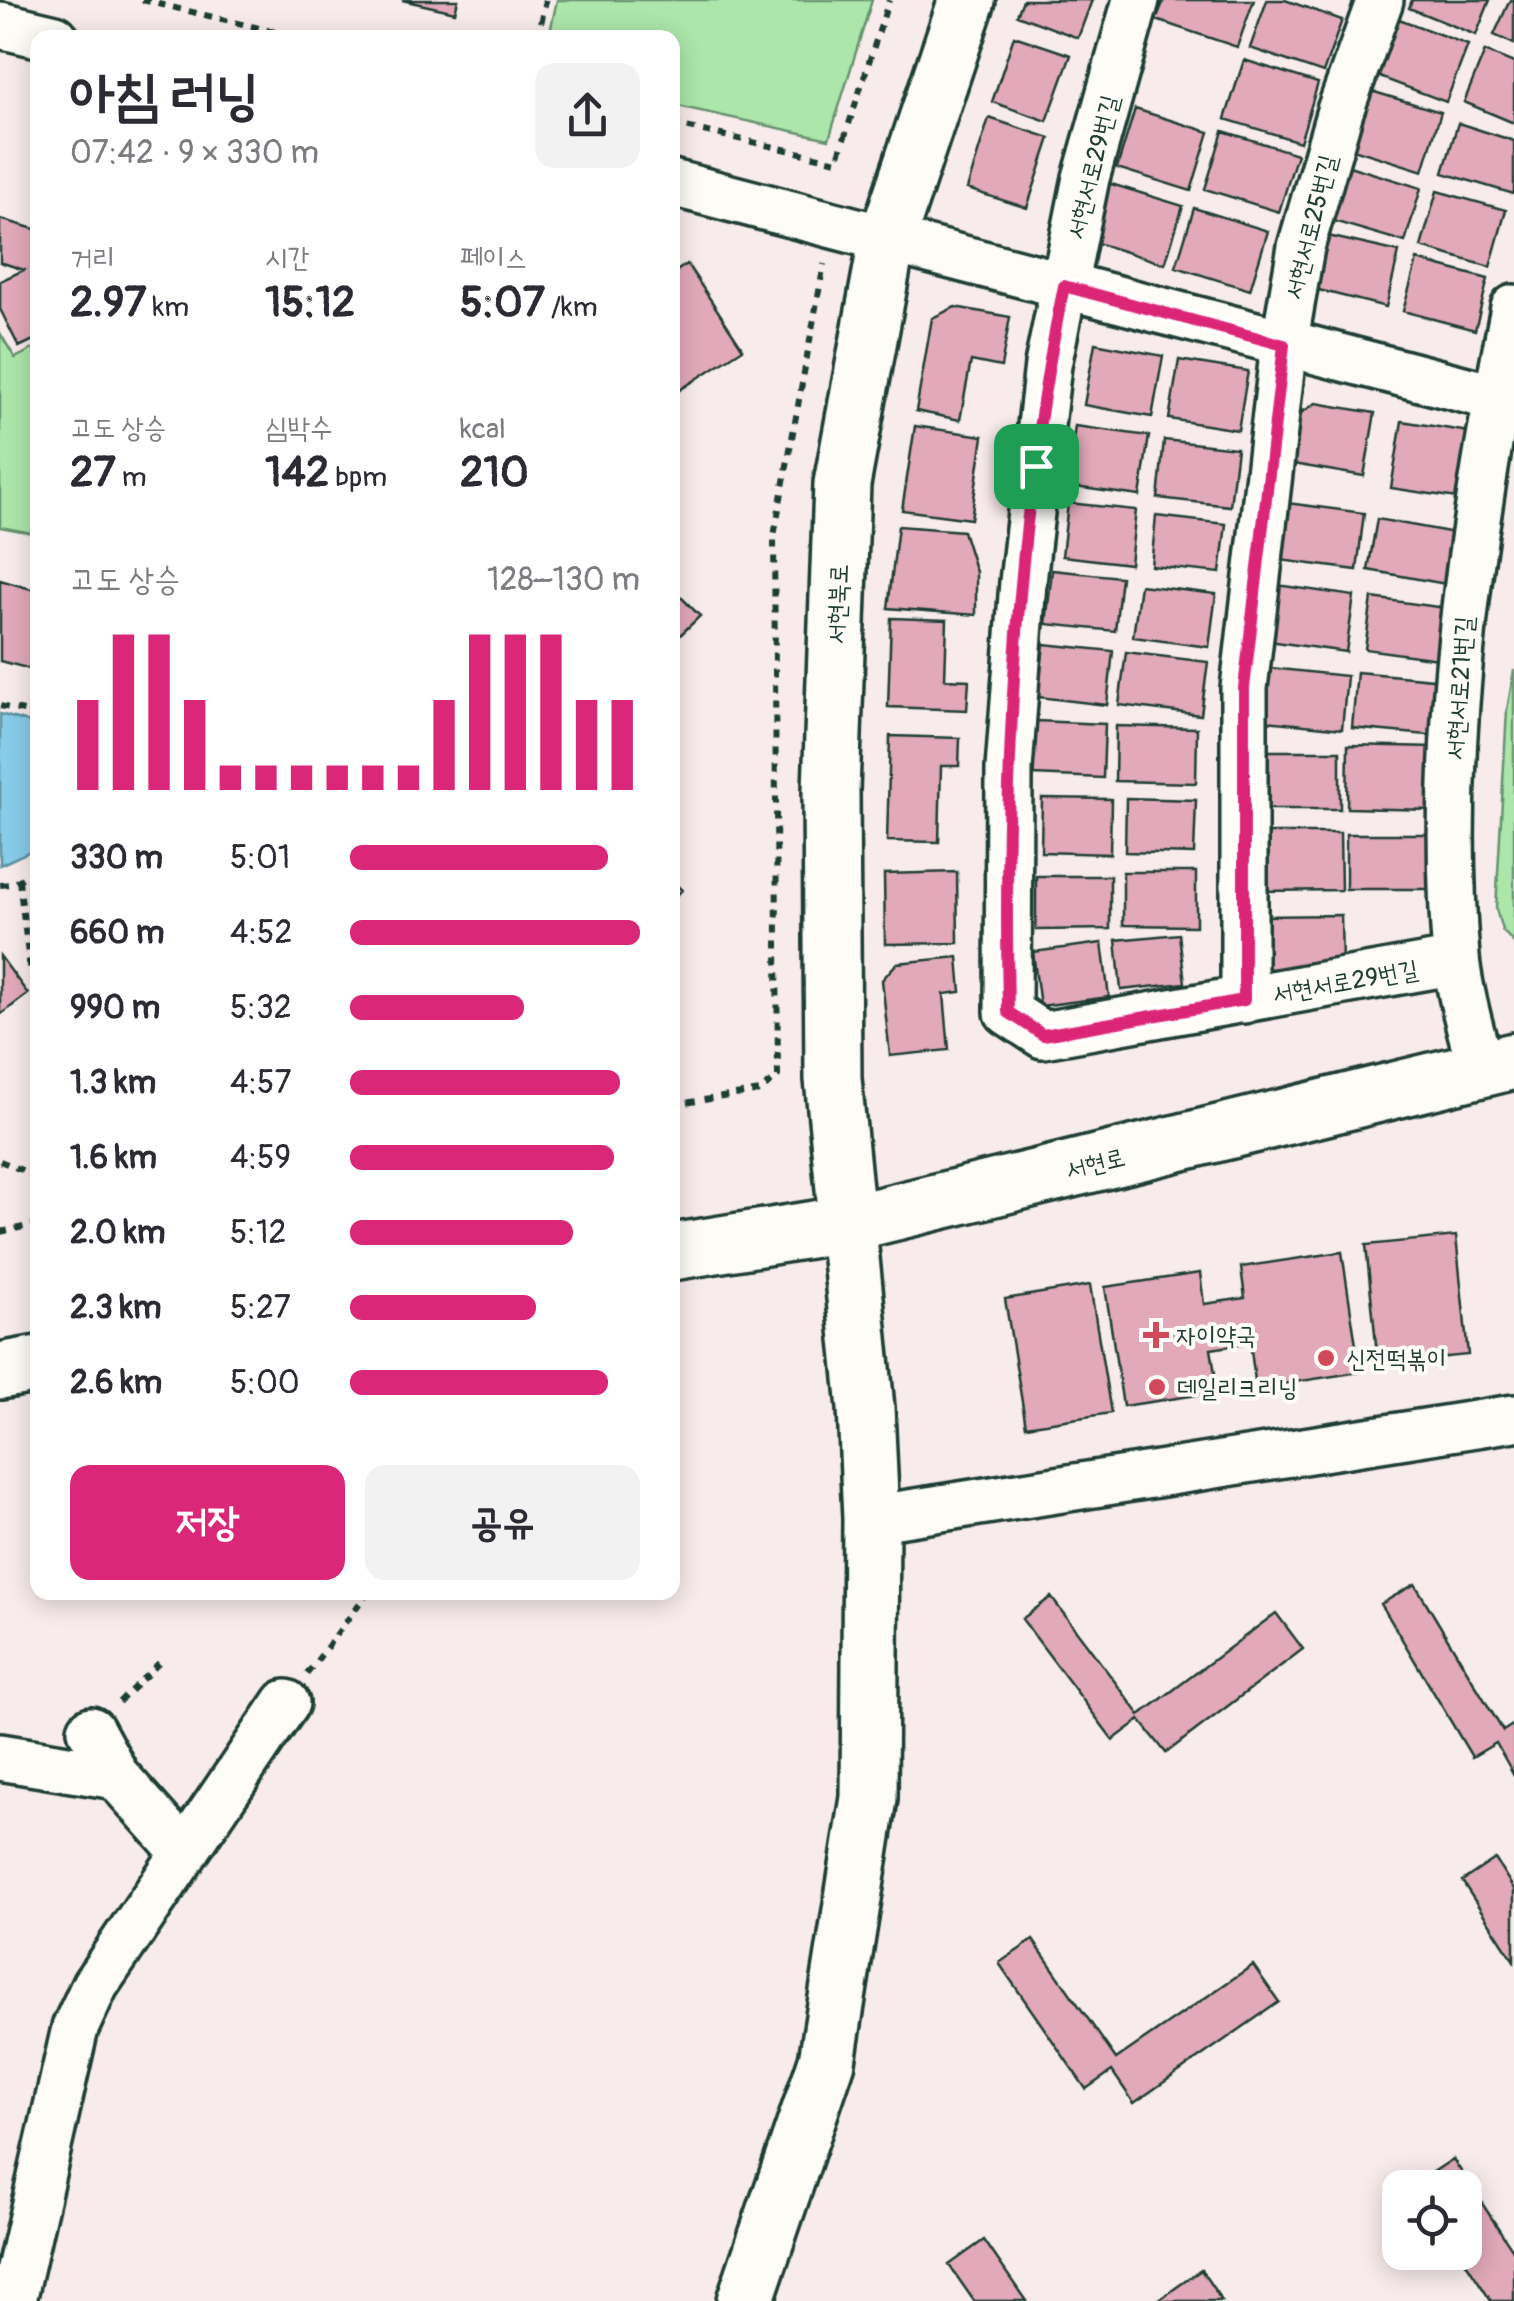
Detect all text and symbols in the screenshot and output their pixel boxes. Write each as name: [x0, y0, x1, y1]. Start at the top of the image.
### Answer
text: 아침 러닝: [70, 61, 259, 130]
button: share: [535, 63, 640, 168]
street label: 서현서로29번길: [1061, 92, 1126, 243]
text: 07:42 · 9 × 330 m: [70, 133, 319, 173]
street label: 서현서로25번길: [1278, 152, 1344, 303]
text: 거리: [70, 241, 115, 276]
text: 시간: [265, 241, 310, 276]
text: 페이스: [460, 241, 528, 276]
text: 2.97: [70, 277, 147, 329]
text: 15:12: [265, 277, 355, 329]
text: 5:07: [460, 277, 545, 329]
text: km: [147, 290, 189, 325]
text: /km: [545, 290, 598, 325]
text: 고도 상승: [70, 411, 166, 446]
text: 심박수: [265, 411, 333, 446]
text: kcal: [460, 412, 506, 447]
pin: [994, 424, 1079, 509]
icon: arrive: [1009, 439, 1064, 494]
text: 27: [70, 447, 116, 499]
text: 142: [265, 447, 329, 499]
text: 210: [460, 447, 529, 499]
text: m: [116, 460, 147, 495]
text: bpm: [329, 460, 387, 495]
text: 고도 상승: [70, 560, 180, 600]
text: 128–130 m: [487, 560, 640, 600]
street label: 서현북로: [822, 563, 855, 645]
street label: 서현서로21번길: [1440, 615, 1481, 761]
text: 330 m: [70, 838, 163, 878]
text: 5:01: [230, 838, 290, 878]
text: 660 m: [70, 913, 164, 953]
text: 4:52: [230, 913, 292, 953]
street label: 서현서로29번길: [1270, 954, 1421, 1011]
text: 990 m: [70, 988, 160, 1028]
text: 5:32: [230, 988, 292, 1028]
text: 1.3 km: [70, 1063, 156, 1103]
text: 4:57: [230, 1063, 291, 1103]
text: 1.6 km: [70, 1138, 157, 1178]
text: 4:59: [230, 1138, 291, 1178]
street label: 서현로: [1062, 1142, 1128, 1187]
text: 2.0 km: [70, 1213, 165, 1253]
text: 5:12: [230, 1213, 286, 1253]
text: 2.3 km: [70, 1288, 161, 1328]
text: 5:27: [230, 1288, 291, 1328]
place label: 자이약국: [1176, 1321, 1256, 1352]
marker: 자이약국: [1145, 1324, 1167, 1346]
place label: 신전떡볶이: [1346, 1344, 1447, 1375]
marker: 신전떡볶이: [1315, 1347, 1337, 1369]
text: 2.6 km: [70, 1363, 162, 1403]
text: 5:00: [230, 1363, 300, 1403]
place label: 데일리크리닝: [1177, 1373, 1298, 1404]
marker: 데일리크리닝: [1146, 1376, 1168, 1398]
button: 저장: [70, 1465, 345, 1580]
button: 공유: [365, 1465, 640, 1580]
map controls: [1382, 2170, 1482, 2270]
button: locate: [1382, 2170, 1482, 2270]

